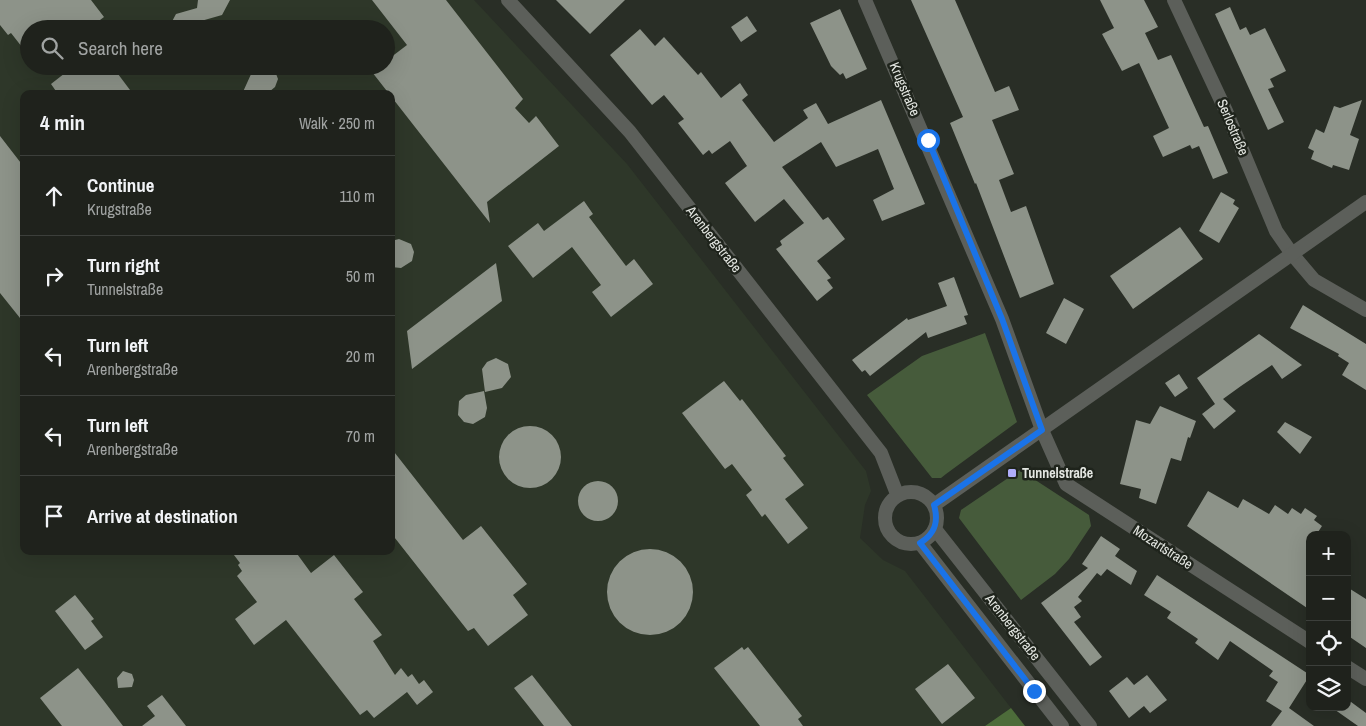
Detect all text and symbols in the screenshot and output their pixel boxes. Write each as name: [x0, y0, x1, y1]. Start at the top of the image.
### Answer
search box: [20, 20, 395, 75]
icon: search: [38, 34, 66, 62]
text: Search here: [78, 35, 163, 61]
street label: Krugstraße: [886, 59, 924, 119]
street label: Serlostraße: [1213, 96, 1253, 158]
text: 4 min: [40, 108, 85, 137]
text: Walk · 250 m: [299, 112, 375, 134]
route start: [917, 129, 940, 152]
text: Continue: [87, 172, 155, 198]
icon: ahead: [40, 182, 68, 210]
text: 110 m: [339, 185, 375, 207]
text: Krugstraße: [87, 198, 152, 220]
street label: Arenbergstraße: [682, 201, 746, 276]
text: Turn right: [87, 252, 159, 278]
icon: right: [40, 262, 68, 290]
text: 50 m: [346, 265, 375, 287]
text: Tunnelstraße: [87, 278, 163, 300]
text: Turn left: [87, 332, 148, 358]
icon: left: [40, 342, 68, 370]
text: 20 m: [346, 345, 375, 367]
text: Arenbergstraße: [87, 358, 178, 380]
text: Turn left: [87, 412, 148, 438]
icon: left: [40, 422, 68, 450]
text: 70 m: [346, 425, 375, 447]
text: Arenbergstraße: [87, 438, 178, 460]
place label: Tunnelstraße: [1022, 464, 1093, 482]
marker: Tunnelstraße: [1006, 467, 1018, 479]
icon: arrive: [40, 502, 68, 530]
text: Arrive at destination: [87, 503, 238, 529]
street label: Mozartstraße: [1130, 521, 1196, 573]
map controls: [1306, 531, 1351, 711]
button: +: [1306, 531, 1351, 576]
button: −: [1306, 576, 1351, 621]
street label: Arenbergstraße: [981, 589, 1045, 664]
button: locate: [1306, 621, 1351, 666]
button: layers: [1306, 666, 1351, 711]
route end: [1023, 680, 1046, 703]

